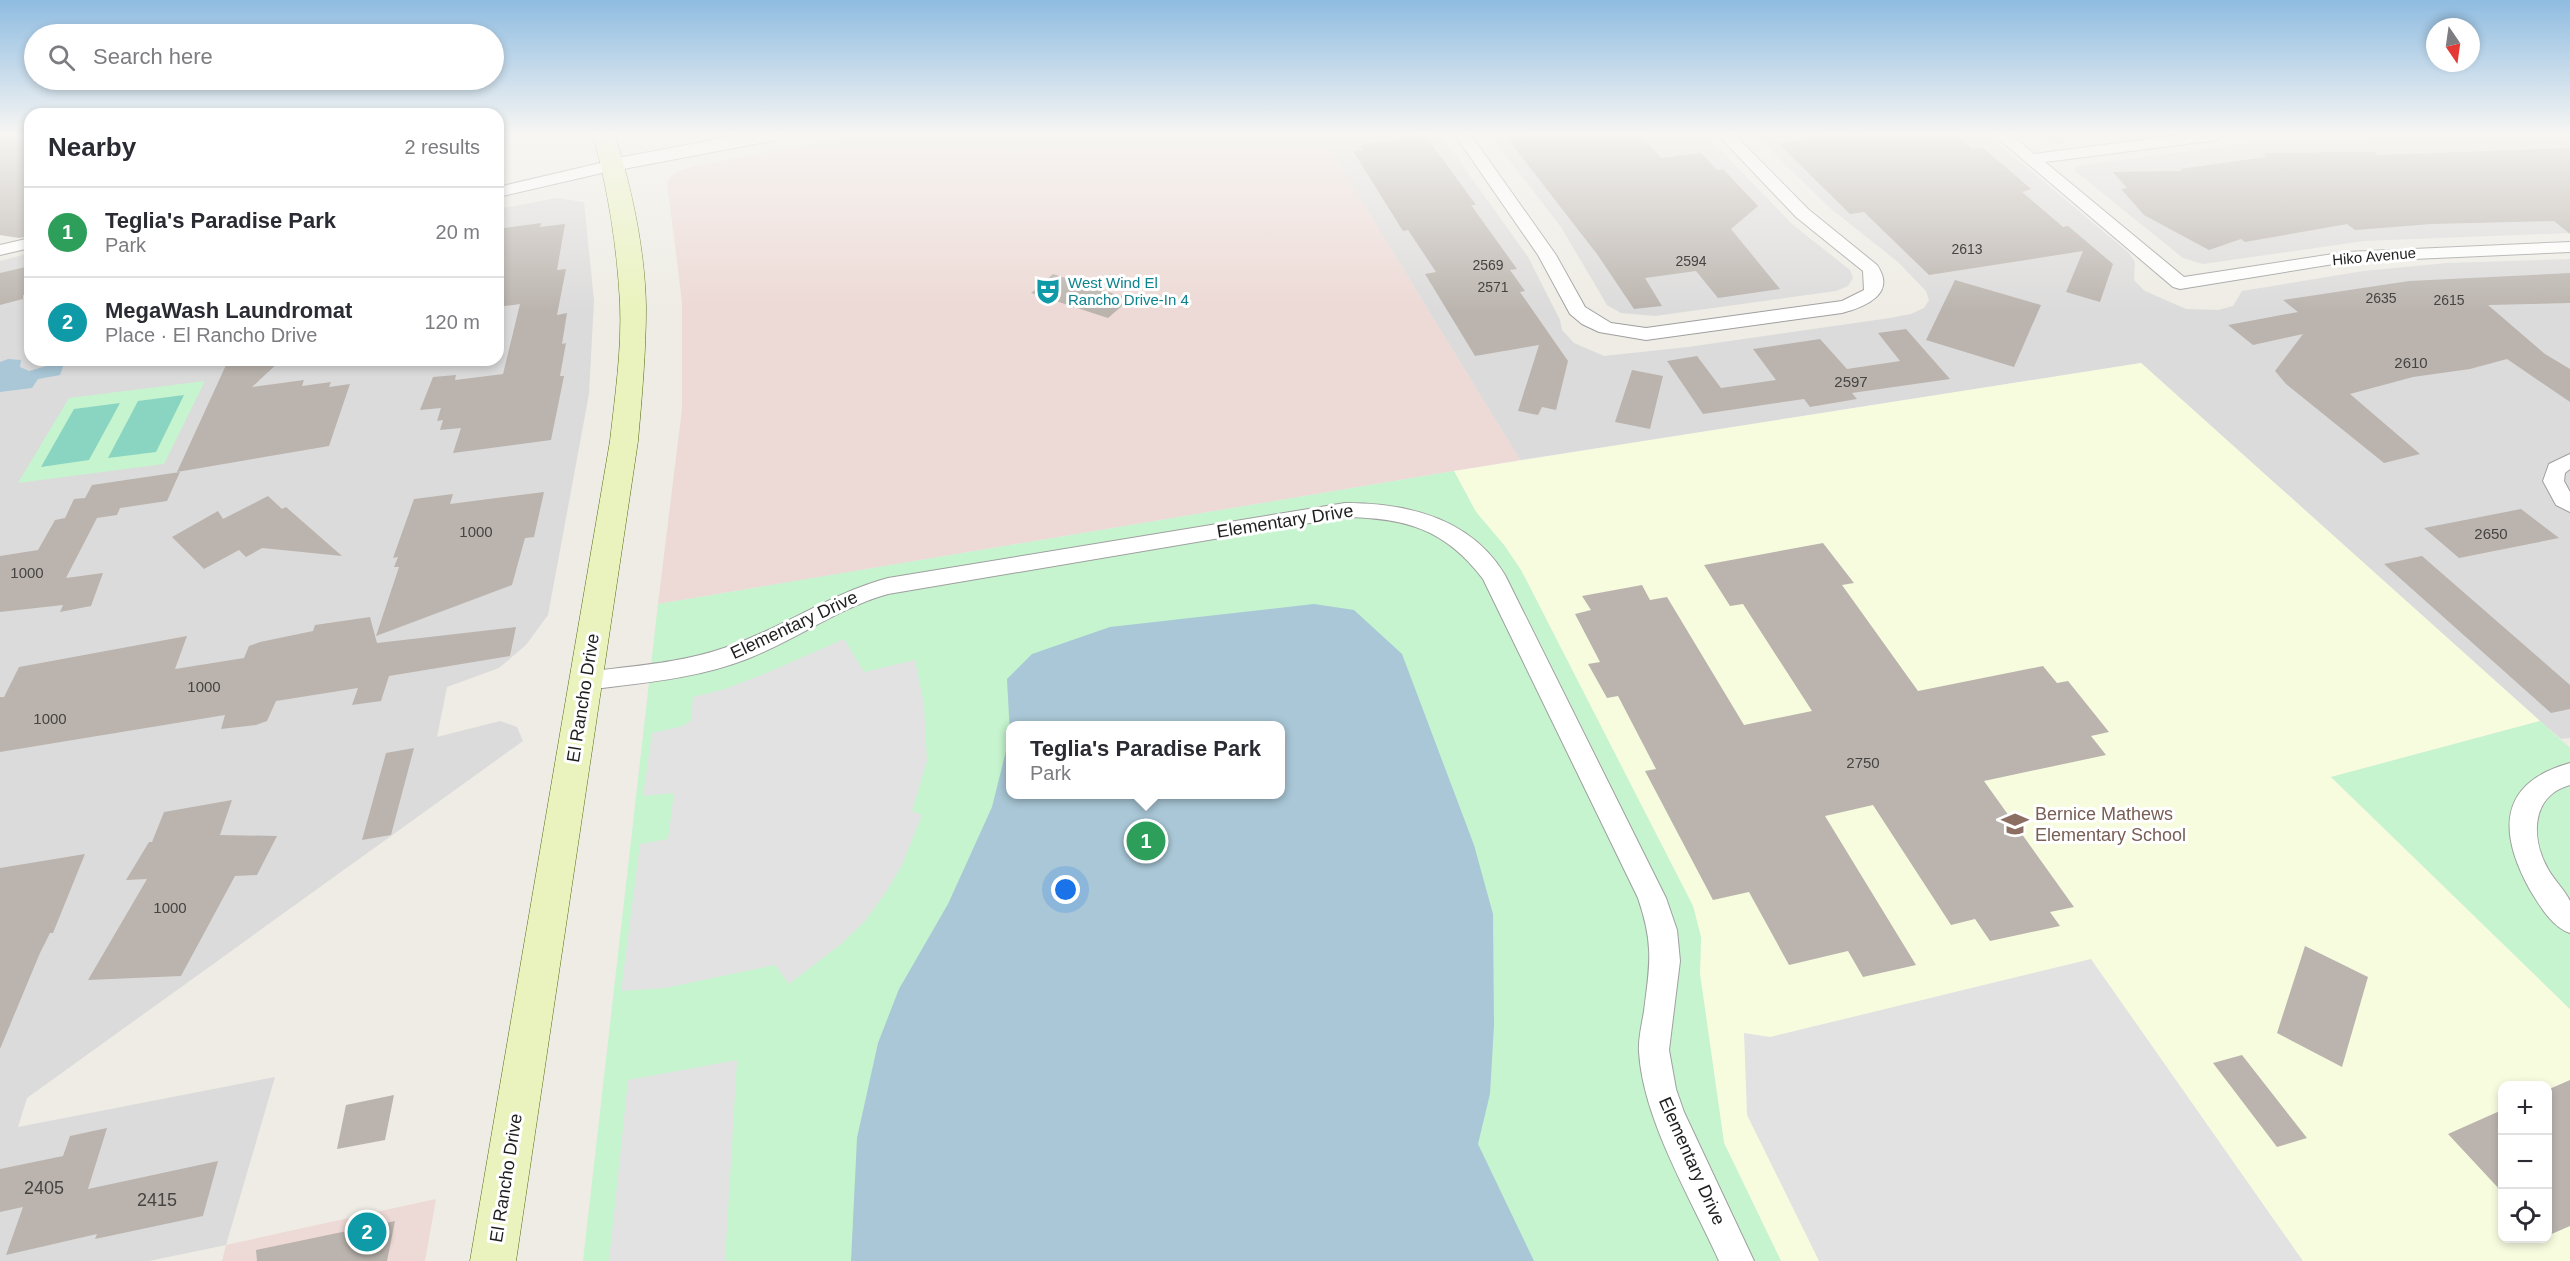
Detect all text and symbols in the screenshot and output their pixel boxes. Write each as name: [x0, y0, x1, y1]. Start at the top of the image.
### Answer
north arrow: [2426, 18, 2480, 72]
search box: [24, 24, 504, 90]
icon: search: [45, 41, 78, 74]
text: Search here: [93, 44, 213, 69]
text: Nearby: [48, 132, 136, 162]
text: 2 results: [404, 136, 480, 158]
text: Teglia's Paradise Park: [105, 208, 336, 233]
text: 1: [62, 221, 73, 243]
text: 20 m: [436, 221, 480, 243]
text: Park: [105, 234, 146, 256]
house number: 2613: [1951, 241, 1983, 257]
street label: Hiko Avenue: [2331, 244, 2417, 268]
house number: 2594: [1675, 253, 1707, 269]
house number: 2569: [1472, 257, 1504, 273]
place label: West Wind El Rancho Drive-In 4: [1068, 274, 1189, 308]
theatre icon: West Wind El Rancho Drive-In 4: [1033, 276, 1063, 306]
house number: 2571: [1477, 279, 1509, 295]
house number: 2635: [2365, 290, 2397, 306]
house number: 2615: [2433, 292, 2465, 308]
text: MegaWash Laundromat: [105, 298, 352, 323]
text: 2: [62, 311, 73, 333]
text: 120 m: [424, 311, 480, 333]
text: Place · El Rancho Drive: [105, 324, 317, 346]
house number: 2610: [2394, 354, 2428, 371]
house number: 2597: [1834, 373, 1868, 390]
street label: Elementary Drive: [1215, 500, 1355, 542]
house number: 1000: [459, 523, 493, 540]
house number: 2650: [2474, 525, 2508, 542]
house number: 1000: [10, 564, 44, 581]
street label: Elementary Drive: [727, 587, 861, 663]
street label: El Rancho Drive: [563, 632, 603, 764]
house number: 1000: [187, 678, 221, 695]
house number: 1000: [33, 710, 67, 727]
popup: [1006, 721, 1285, 799]
text: Teglia's Paradise Park: [1030, 736, 1261, 761]
house number: 2750: [1846, 754, 1880, 771]
text: Park: [1030, 762, 1071, 784]
place label: Bernice Mathews Elementary School: [2035, 804, 2186, 845]
school or university icon: Bernice Mathews Elementary School: [2000, 809, 2030, 839]
pin: 1: [1126, 818, 1166, 864]
your location: [1051, 875, 1080, 904]
house number: 1000: [153, 899, 187, 916]
map controls: [2498, 1081, 2552, 1243]
button: +: [2498, 1081, 2552, 1135]
street label: Elementary Drive: [1655, 1094, 1729, 1228]
street label: El Rancho Drive: [486, 1112, 526, 1244]
button: −: [2498, 1135, 2552, 1189]
house number: 2405: [24, 1178, 64, 1198]
button: locate: [2498, 1189, 2552, 1243]
house number: 2415: [137, 1190, 177, 1210]
pin: 2: [348, 1210, 386, 1254]

